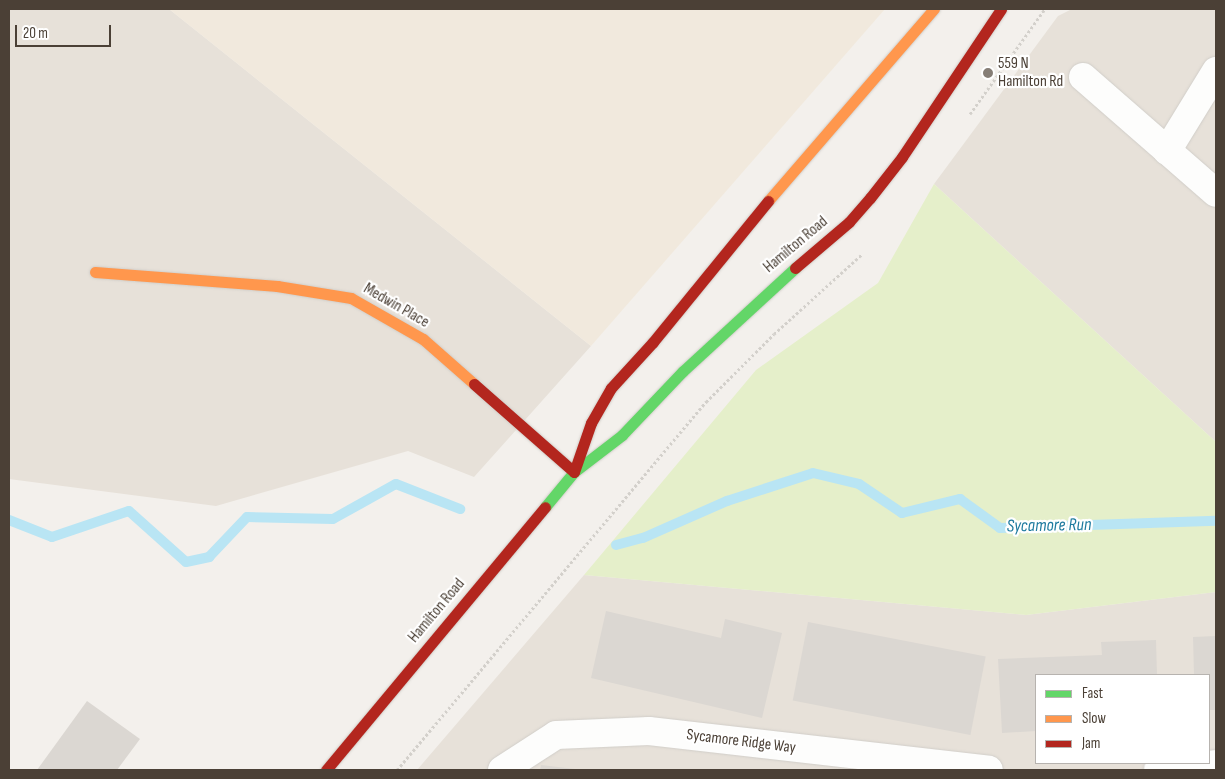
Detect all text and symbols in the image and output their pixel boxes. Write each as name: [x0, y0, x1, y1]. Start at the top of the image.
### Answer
scale bar: [18, 15, 114, 47]
text: 20 m: [23, 24, 48, 43]
place label: 559 N Hamilton Rd: [998, 54, 1063, 92]
marker: 559 N Hamilton Rd: [982, 67, 994, 79]
street label: Hamilton Road: [760, 213, 832, 277]
street label: Medwin Place: [360, 280, 432, 332]
water label: Sycamore Run: [1006, 514, 1092, 538]
street label: Hamilton Road: [405, 575, 469, 647]
legend: [1035, 674, 1210, 764]
text: Fast: [1082, 684, 1103, 703]
text: Slow: [1082, 709, 1106, 728]
street label: Sycamore Ridge Way: [685, 726, 797, 758]
text: Jam: [1082, 734, 1100, 753]

